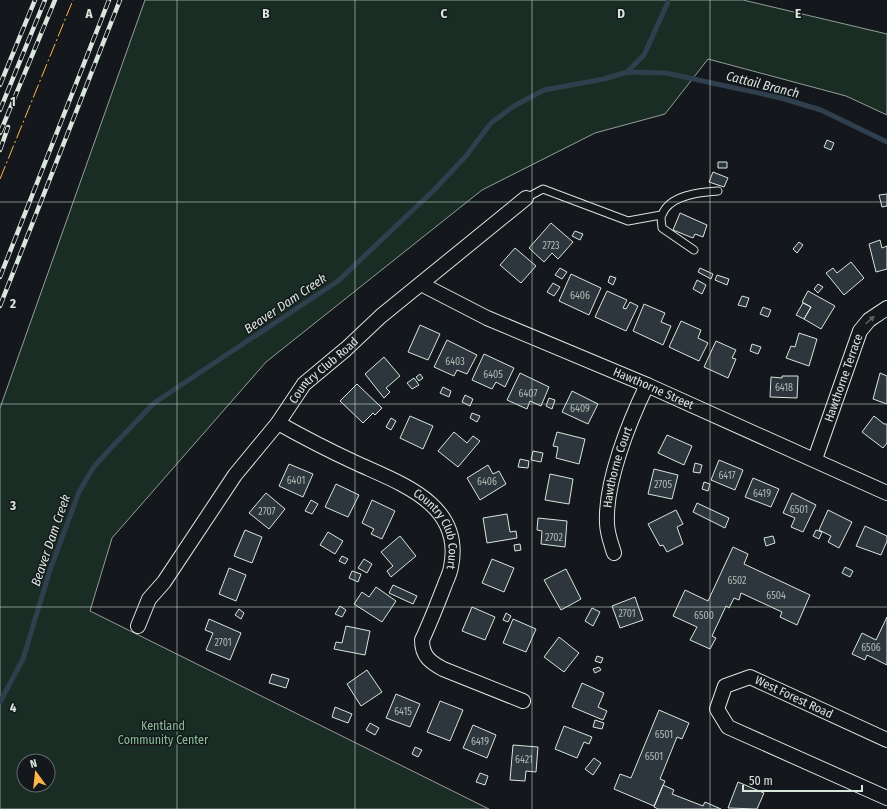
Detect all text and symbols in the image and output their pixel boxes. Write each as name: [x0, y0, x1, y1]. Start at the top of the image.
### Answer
text: A: [84, 6, 93, 21]
text: B: [262, 6, 270, 21]
text: C: [441, 6, 448, 21]
text: D: [617, 6, 625, 21]
text: E: [795, 6, 801, 21]
water label: Cattail Branch: [725, 68, 801, 101]
text: 1: [10, 94, 16, 109]
house number: 2723: [542, 240, 560, 252]
water label: Beaver Dam Creek: [241, 270, 330, 336]
house number: 6406: [570, 290, 590, 302]
text: 2: [9, 296, 16, 311]
one-way arrow: [865, 316, 875, 325]
street label: Hawthorne Terrace: [822, 332, 865, 424]
street label: Country Club Road: [286, 334, 361, 406]
house number: 6403: [445, 356, 465, 368]
street label: Hawthorne Street: [611, 365, 696, 412]
house number: 6405: [483, 369, 503, 381]
house number: 6418: [775, 382, 793, 394]
house number: 6407: [519, 388, 537, 400]
house number: 6409: [570, 403, 590, 415]
street label: Hawthorne Court: [600, 425, 635, 508]
house number: 6417: [718, 470, 736, 482]
house number: 6401: [287, 475, 305, 487]
house number: 6406: [477, 476, 497, 488]
house number: 2705: [654, 479, 672, 491]
street label: Country Club Court: [411, 486, 460, 570]
house number: 6419: [753, 488, 771, 500]
water label: Beaver Dam Creek: [28, 492, 73, 588]
text: 3: [9, 498, 16, 513]
house number: 6501: [790, 504, 808, 516]
house number: 2707: [258, 506, 276, 518]
house number: 2702: [545, 532, 563, 544]
house number: 6502: [727, 575, 747, 587]
house number: 6504: [766, 590, 786, 602]
house number: 2701: [618, 608, 636, 620]
house number: 6500: [694, 610, 714, 622]
house number: 2701: [214, 637, 232, 649]
house number: 6506: [861, 642, 881, 654]
street label: West Forest Road: [753, 673, 835, 721]
text: 4: [10, 700, 17, 715]
house number: 6415: [394, 706, 412, 718]
park label: Kentland Community Center: [118, 719, 209, 747]
house number: 6501: [655, 729, 673, 741]
house number: 6419: [471, 736, 489, 748]
house number: 6501: [645, 751, 663, 763]
north arrow: [16, 753, 56, 793]
house number: 6421: [515, 754, 533, 766]
text: N: [29, 757, 38, 771]
scale bar: [743, 767, 862, 793]
text: 50 m: [749, 774, 773, 788]

